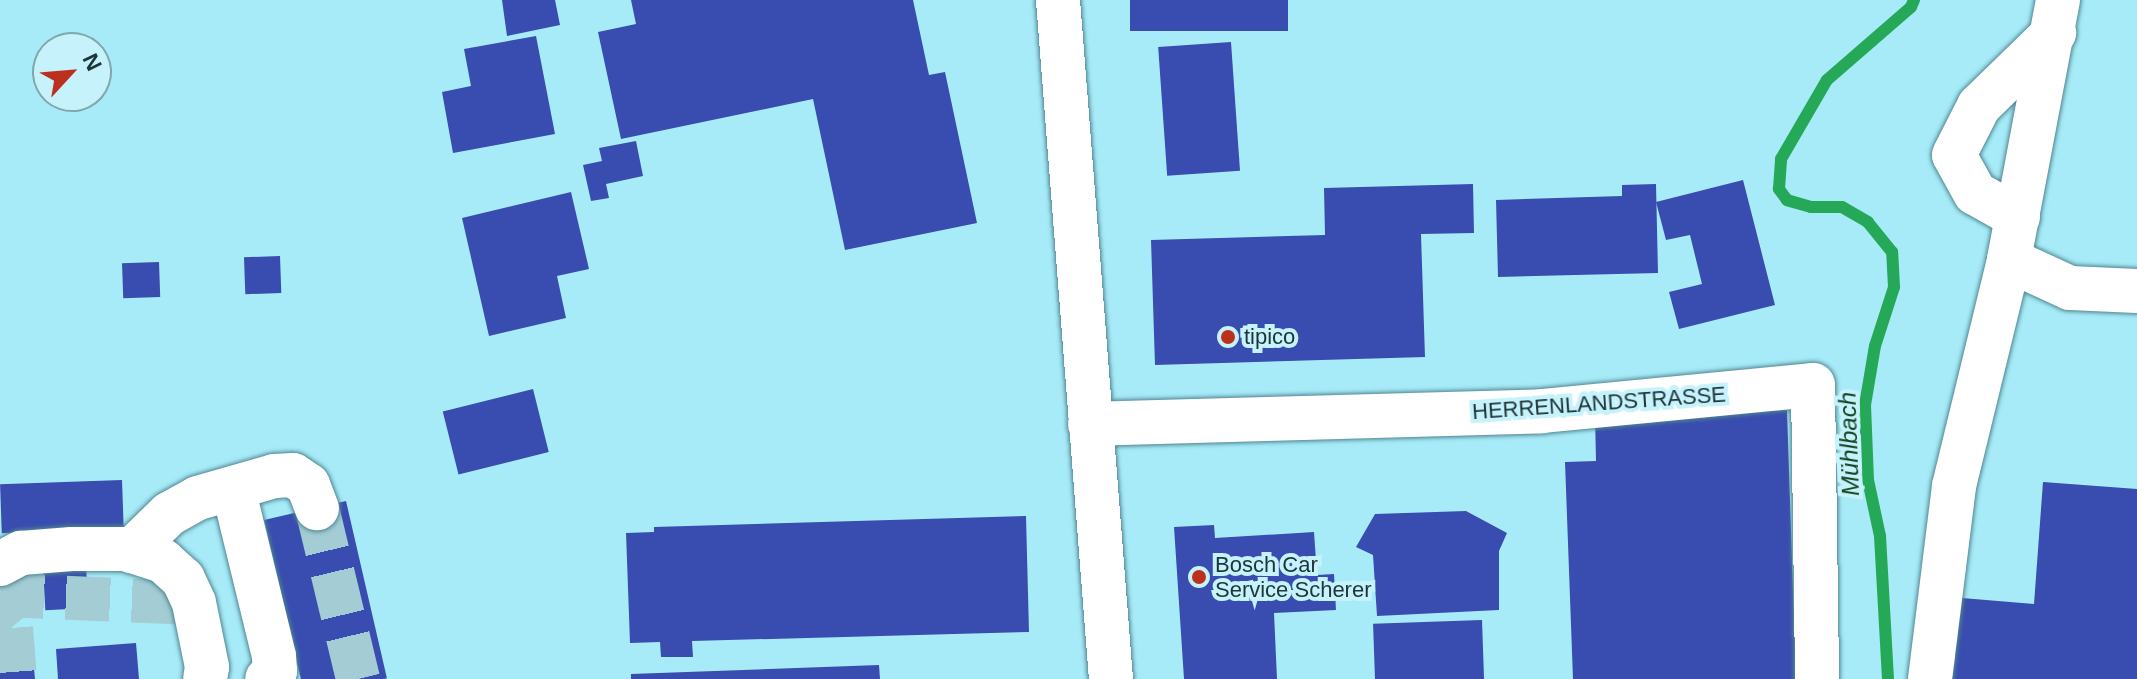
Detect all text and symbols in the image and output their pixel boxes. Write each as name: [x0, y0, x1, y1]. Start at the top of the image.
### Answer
north arrow: [32, 32, 112, 112]
text: N: [78, 50, 107, 75]
place label: tipico: [1244, 324, 1295, 350]
marker: tipico: [1219, 328, 1237, 346]
street label: HERRENLANDSTRASSE: [1471, 381, 1727, 425]
water label: Mühlbach: [1833, 391, 1865, 497]
place label: Bosch Car Service Scherer: [1215, 551, 1372, 602]
marker: Bosch Car Service Scherer: [1190, 568, 1208, 586]

